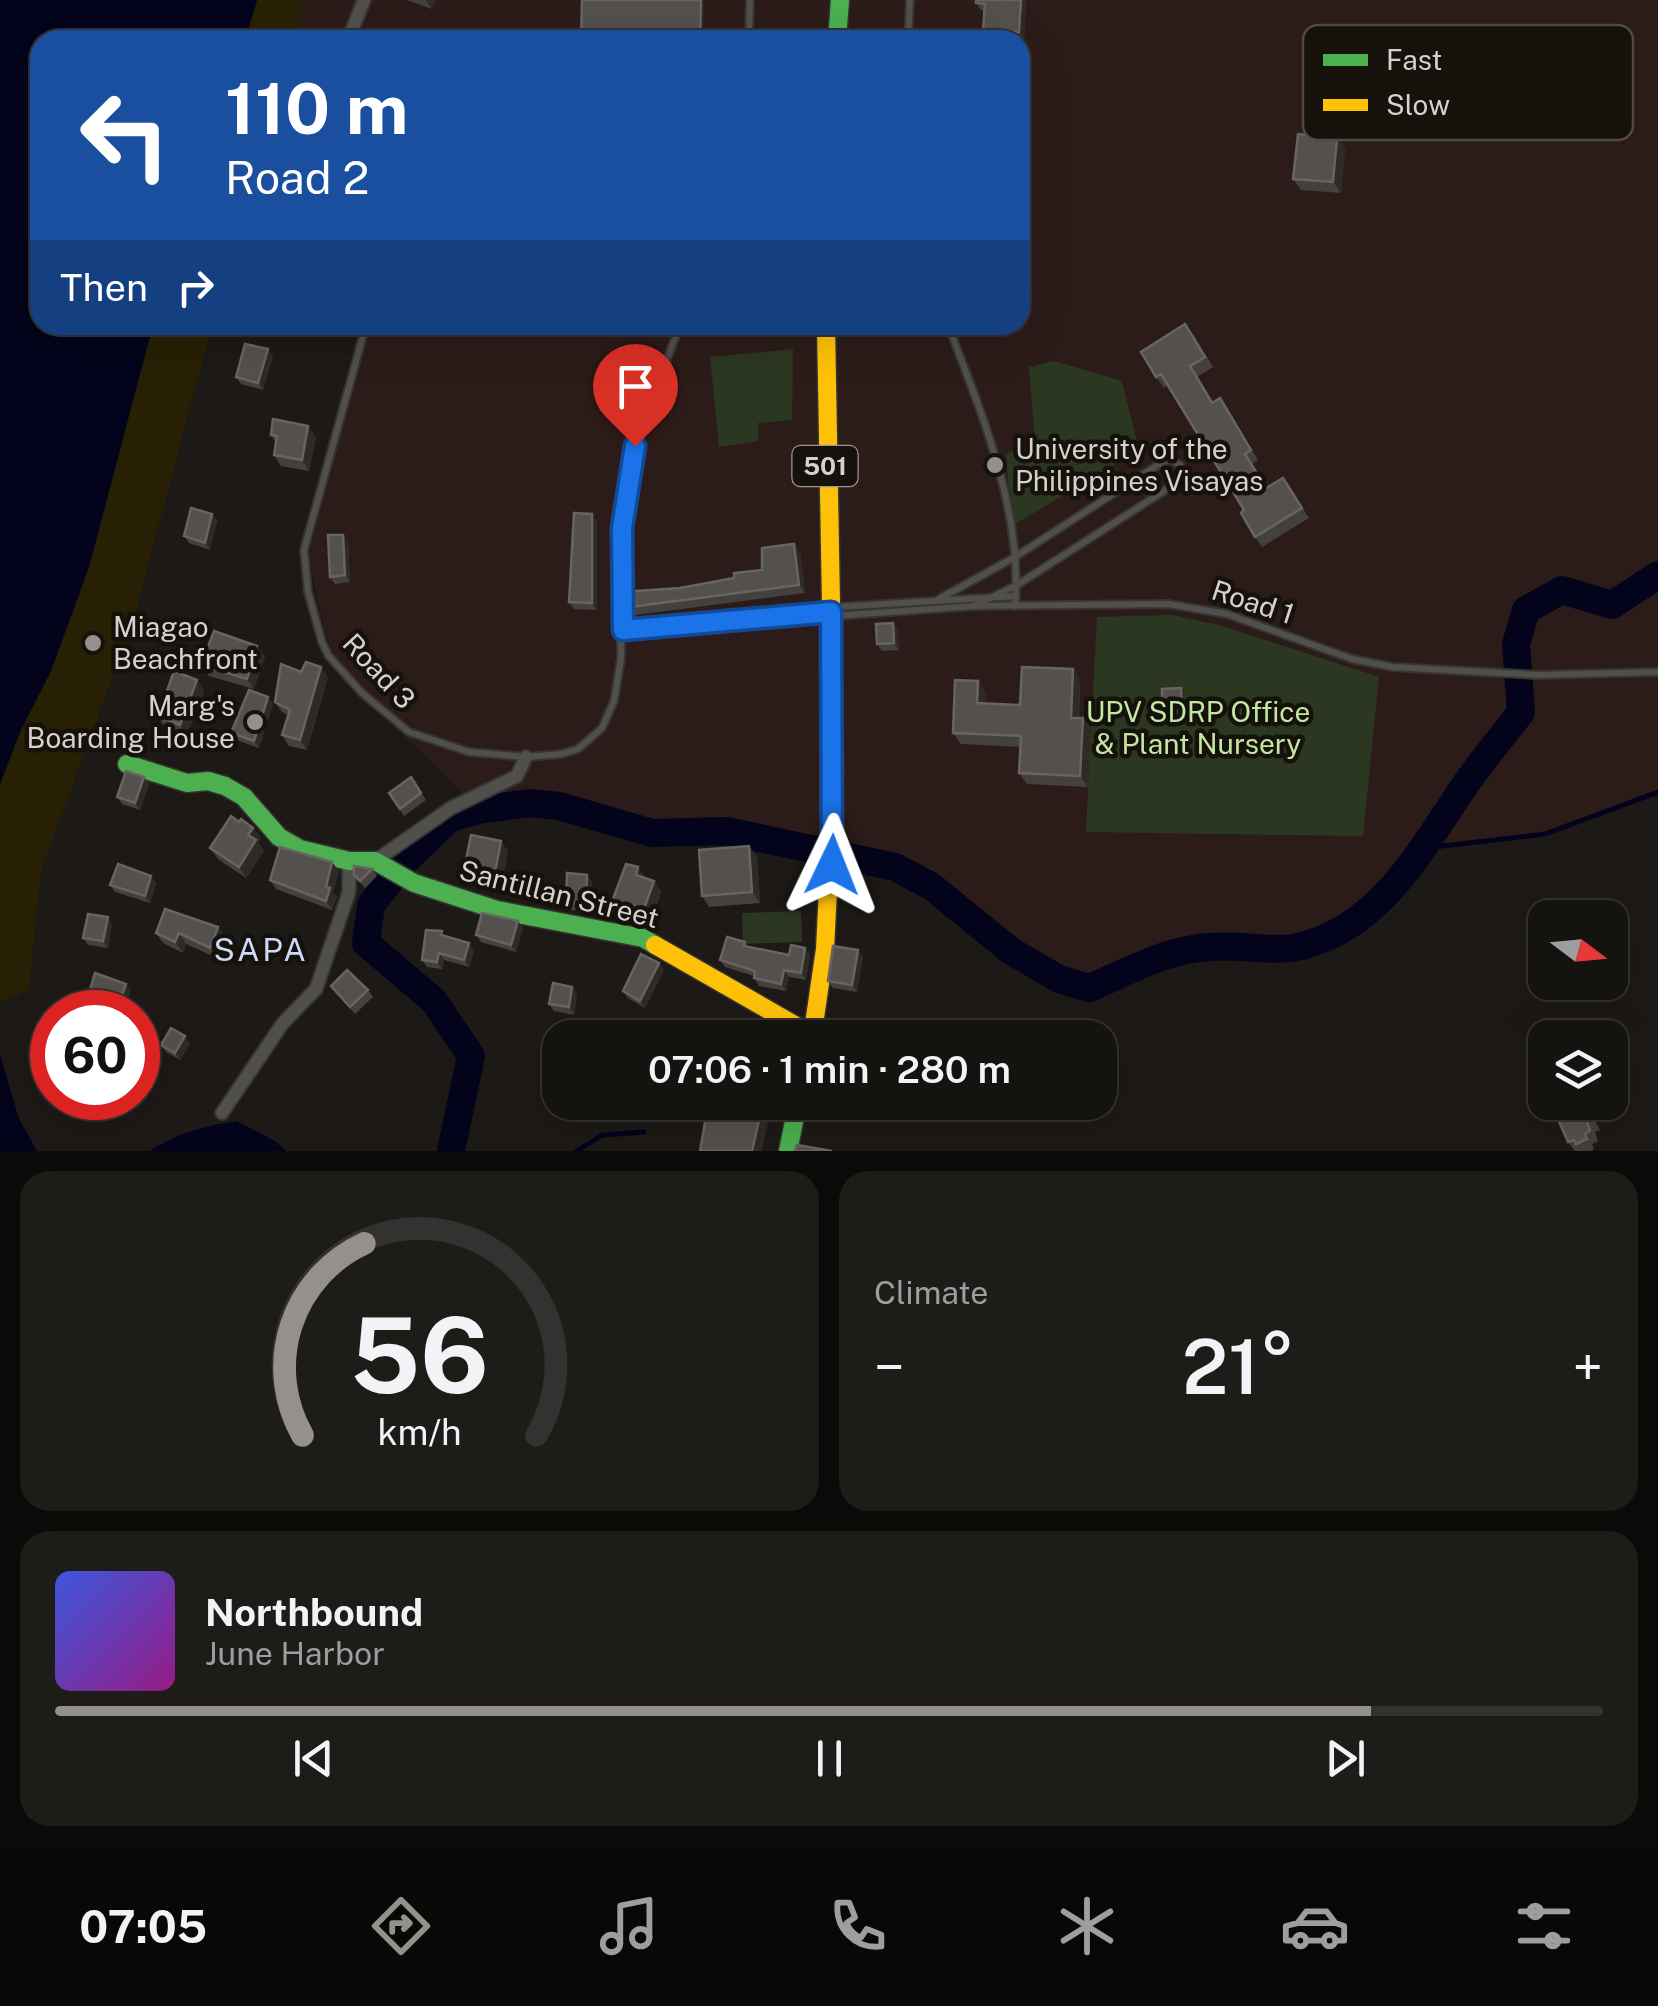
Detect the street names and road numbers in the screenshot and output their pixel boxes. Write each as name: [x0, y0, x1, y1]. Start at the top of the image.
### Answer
road number: 501: [792, 446, 858, 486]
street label: Road 1: [1208, 573, 1298, 630]
street label: Road 3: [336, 626, 422, 715]
street label: Santillan Street: [456, 853, 662, 934]

